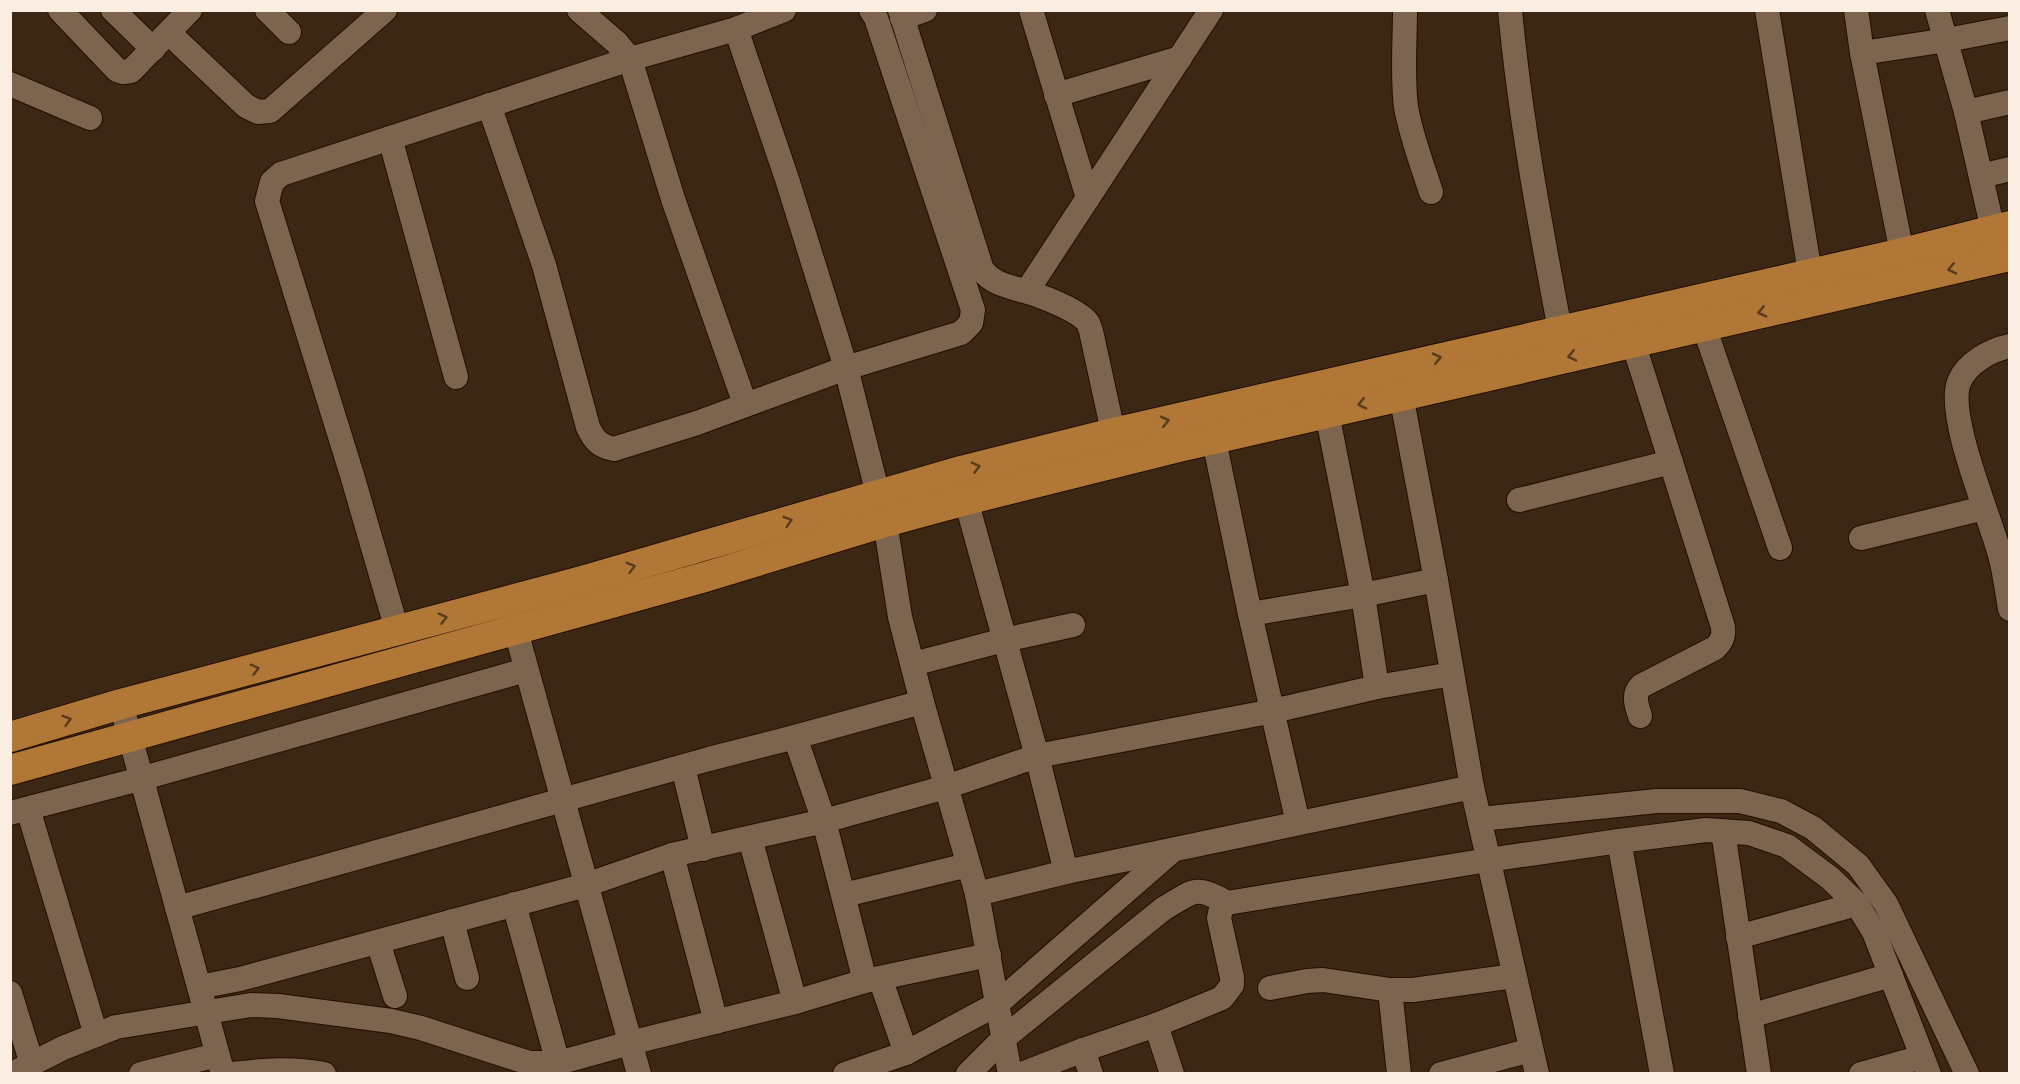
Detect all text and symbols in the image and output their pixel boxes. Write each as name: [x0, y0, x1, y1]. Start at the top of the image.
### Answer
one-way arrow: [1948, 261, 1958, 274]
one-way arrow: [1758, 305, 1768, 318]
one-way arrow: [1568, 349, 1578, 362]
one-way arrow: [1432, 352, 1442, 365]
one-way arrow: [1357, 397, 1367, 410]
one-way arrow: [1160, 415, 1170, 428]
one-way arrow: [970, 462, 981, 474]
one-way arrow: [782, 516, 793, 528]
one-way arrow: [625, 562, 636, 574]
one-way arrow: [437, 613, 448, 625]
one-way arrow: [249, 663, 259, 676]
one-way arrow: [61, 715, 72, 727]

